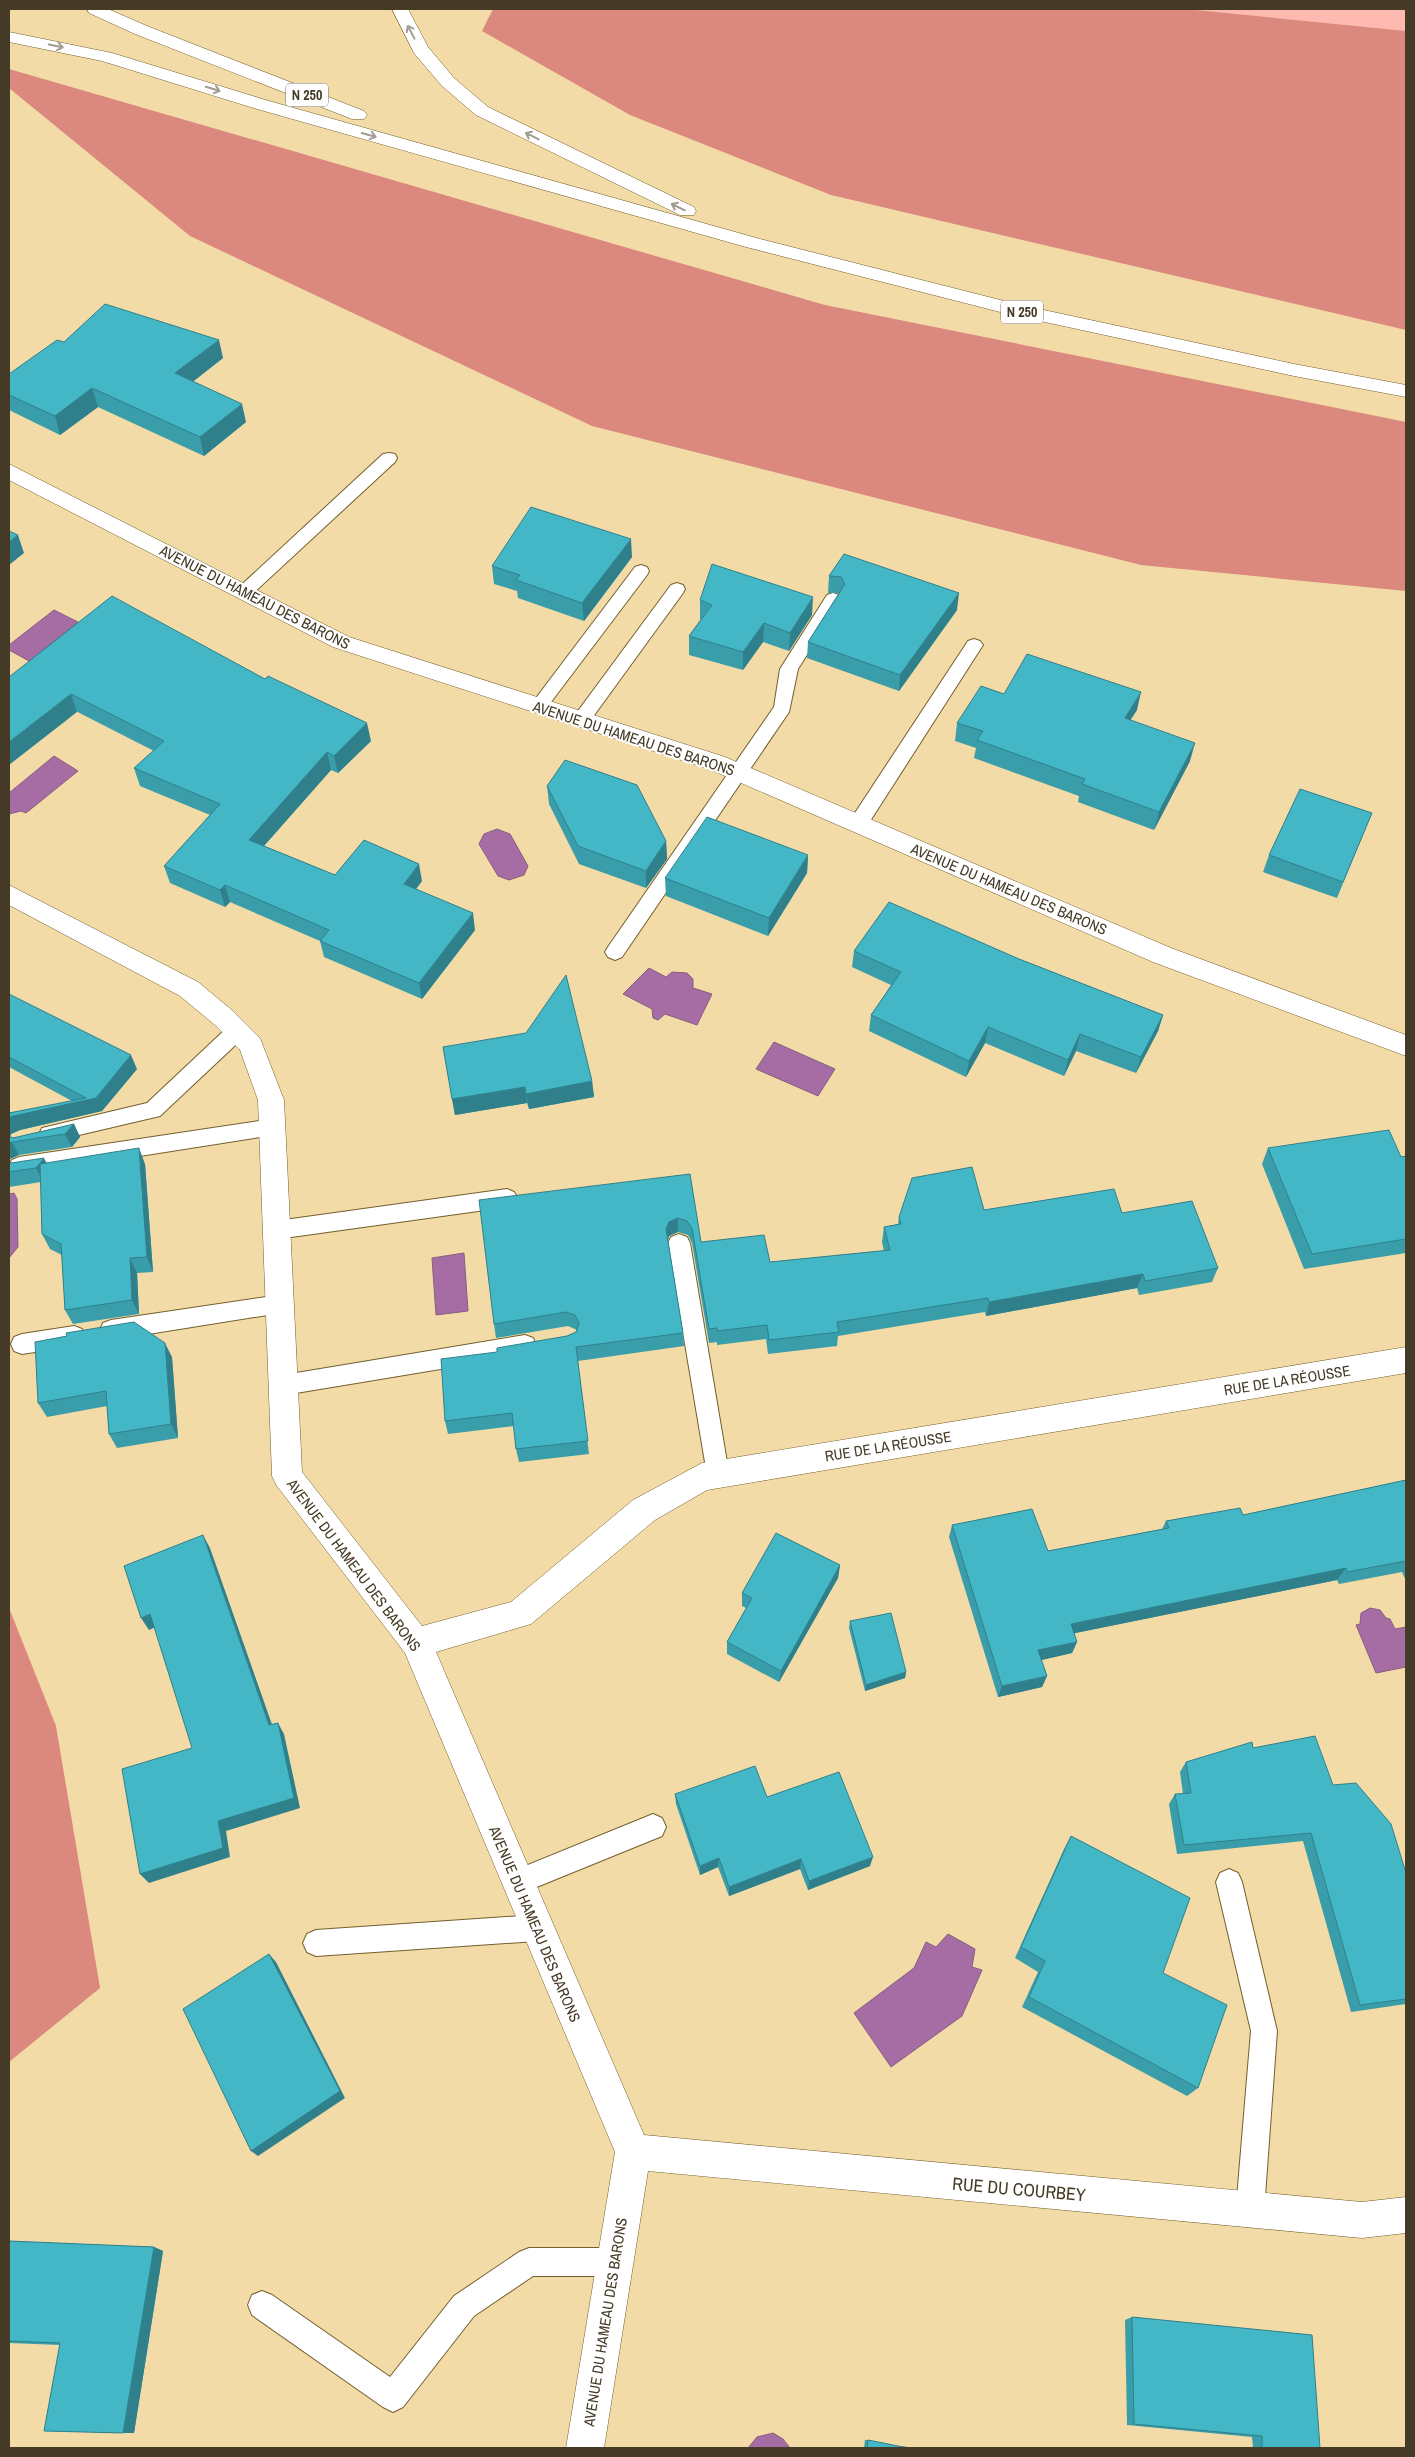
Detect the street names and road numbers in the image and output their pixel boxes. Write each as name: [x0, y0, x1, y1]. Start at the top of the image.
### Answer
road number: N 250: [286, 84, 328, 106]
road number: N 250: [1001, 300, 1043, 324]
street label: AVENUE DU HAMEAU DES BARONS: [155, 539, 354, 654]
street label: AVENUE DU HAMEAU DES BARONS: [529, 695, 738, 781]
street label: AVENUE DU HAMEAU DES BARONS: [907, 838, 1110, 940]
street label: RUE DE LA RÉOUSSE: [1222, 1360, 1352, 1400]
street label: RUE DE LA RÉOUSSE: [823, 1426, 953, 1466]
street label: AVENUE DU HAMEAU DES BARONS: [282, 1474, 426, 1656]
street label: AVENUE DU HAMEAU DES BARONS: [484, 1822, 586, 2025]
street label: RUE DU COURBEY: [951, 2171, 1087, 2207]
street label: AVENUE DU HAMEAU DES BARONS: [578, 2216, 632, 2429]

